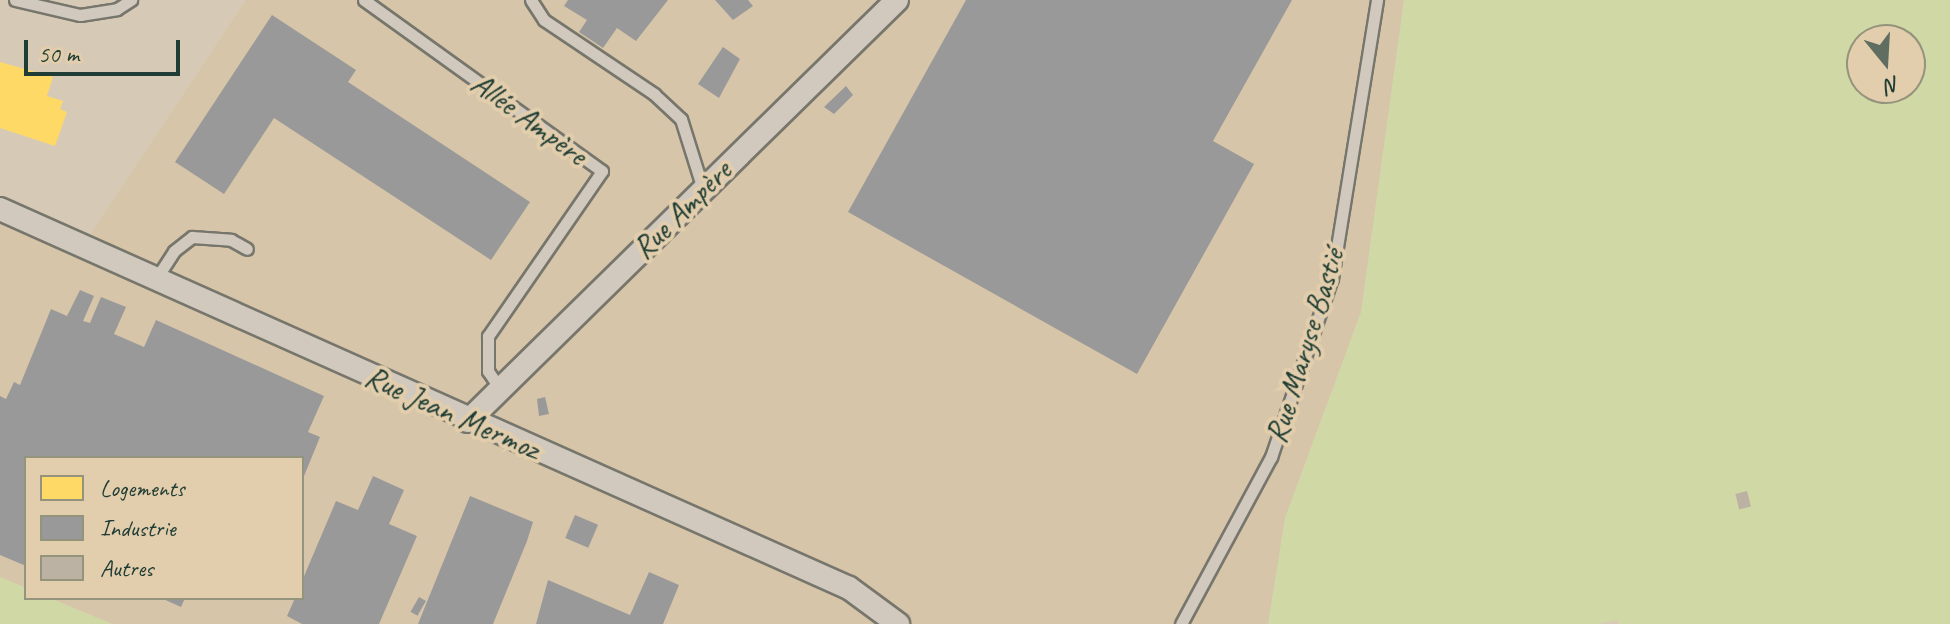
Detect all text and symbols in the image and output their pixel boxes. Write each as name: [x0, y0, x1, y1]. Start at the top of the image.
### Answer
scale bar: [28, 24, 184, 74]
north arrow: [1846, 24, 1926, 104]
text: 50 m: [38, 39, 79, 69]
street label: Allée Ampère: [464, 64, 594, 174]
text: N: [1882, 70, 1904, 100]
street label: Rue Ampère: [624, 152, 740, 268]
street label: Rue Maryse Bastié: [1257, 243, 1353, 449]
street label: Rue Jean Mermoz: [359, 357, 545, 469]
legend: [24, 456, 304, 600]
text: Logements: [100, 473, 184, 503]
text: Industrie: [100, 513, 176, 543]
text: Autres: [100, 553, 153, 583]

